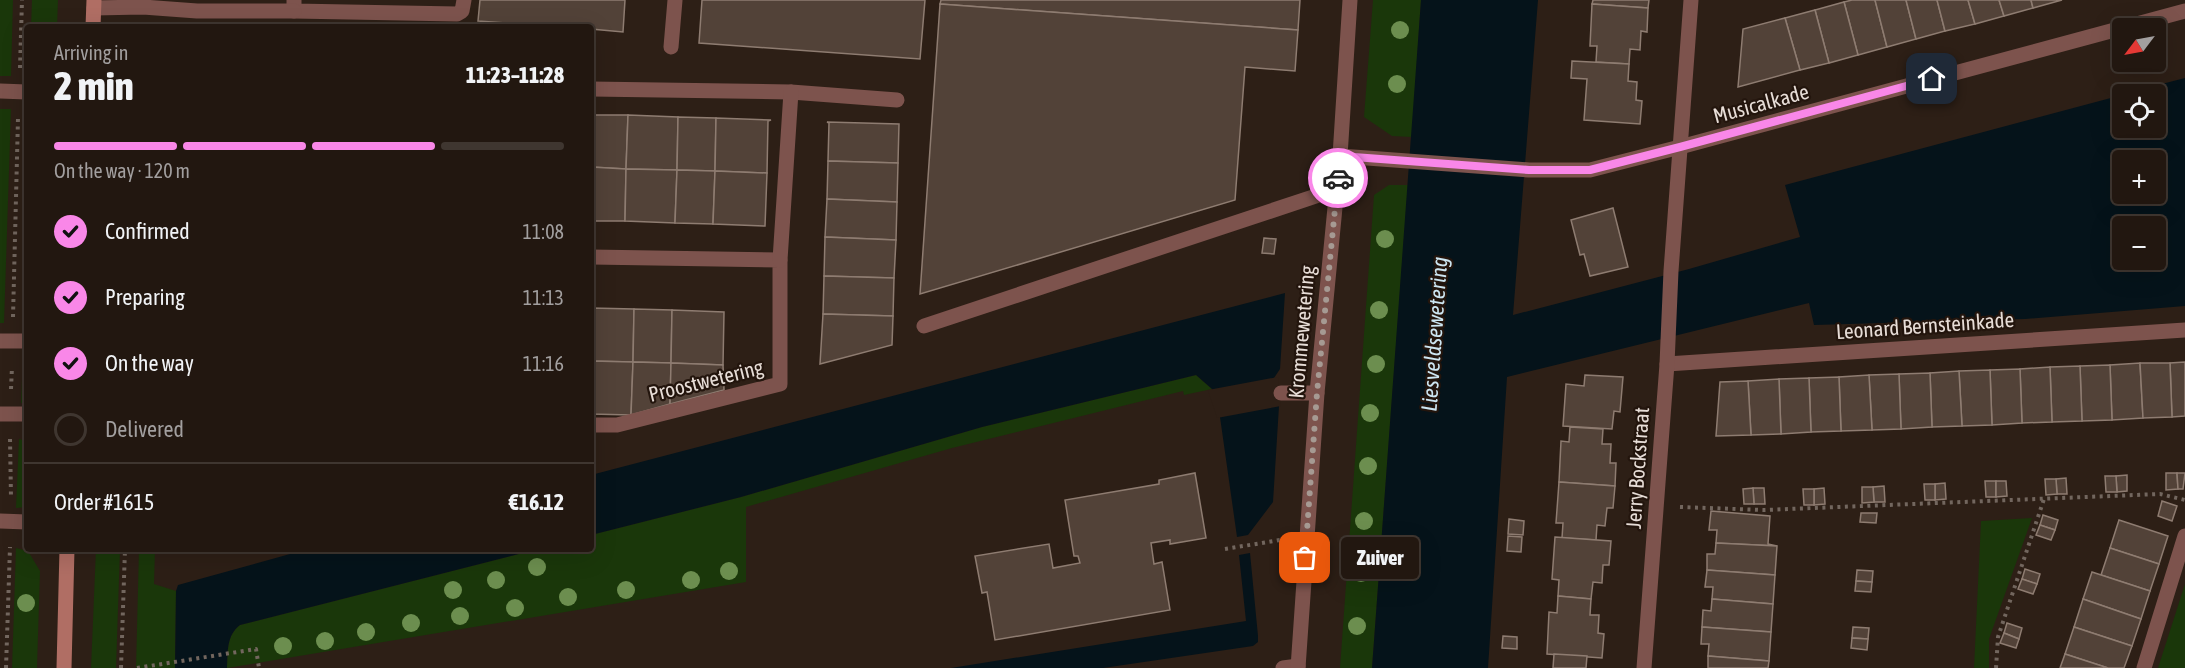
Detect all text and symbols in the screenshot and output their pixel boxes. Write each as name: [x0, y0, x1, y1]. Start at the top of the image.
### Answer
north arrow: [2112, 18, 2166, 72]
map controls: [2112, 18, 2166, 270]
text: Arriving in: [54, 41, 128, 64]
pin: [1906, 53, 1957, 104]
text: 11:23–11:28: [466, 62, 564, 88]
icon: home: [1915, 62, 1948, 95]
text: 2 min: [54, 64, 134, 108]
street label: Musicalkade: [1710, 79, 1811, 127]
button: locate: [2112, 84, 2166, 138]
courier: [1308, 148, 1368, 208]
button: +: [2112, 150, 2166, 204]
text: On the way · 120 m: [54, 159, 190, 182]
icon: car: [1322, 162, 1355, 195]
icon: check: [54, 215, 87, 248]
button: −: [2112, 216, 2166, 270]
text: Confirmed: [105, 218, 190, 244]
text: 11:08: [522, 220, 564, 243]
water label: Liesveldsewetering: [1416, 256, 1452, 412]
street label: Krommewetering: [1283, 264, 1319, 399]
icon: check: [54, 281, 87, 314]
text: Preparing: [105, 284, 185, 310]
text: 11:13: [523, 286, 564, 309]
street label: Leonard Bernsteinkade: [1835, 307, 2015, 343]
icon: check: [54, 347, 87, 380]
text: On the way: [105, 350, 194, 376]
text: 11:16: [523, 352, 564, 375]
street label: Proostwetering: [646, 354, 766, 406]
street label: Jerry Bockstraat: [1621, 406, 1653, 530]
text: Delivered: [105, 416, 184, 442]
text: Order #1615: [54, 489, 154, 515]
text: €16.12: [509, 489, 564, 515]
pin: [1279, 532, 1330, 583]
callout: Zuiver: [1341, 537, 1419, 579]
icon: bag: [1288, 541, 1321, 574]
text: Zuiver: [1357, 546, 1403, 569]

